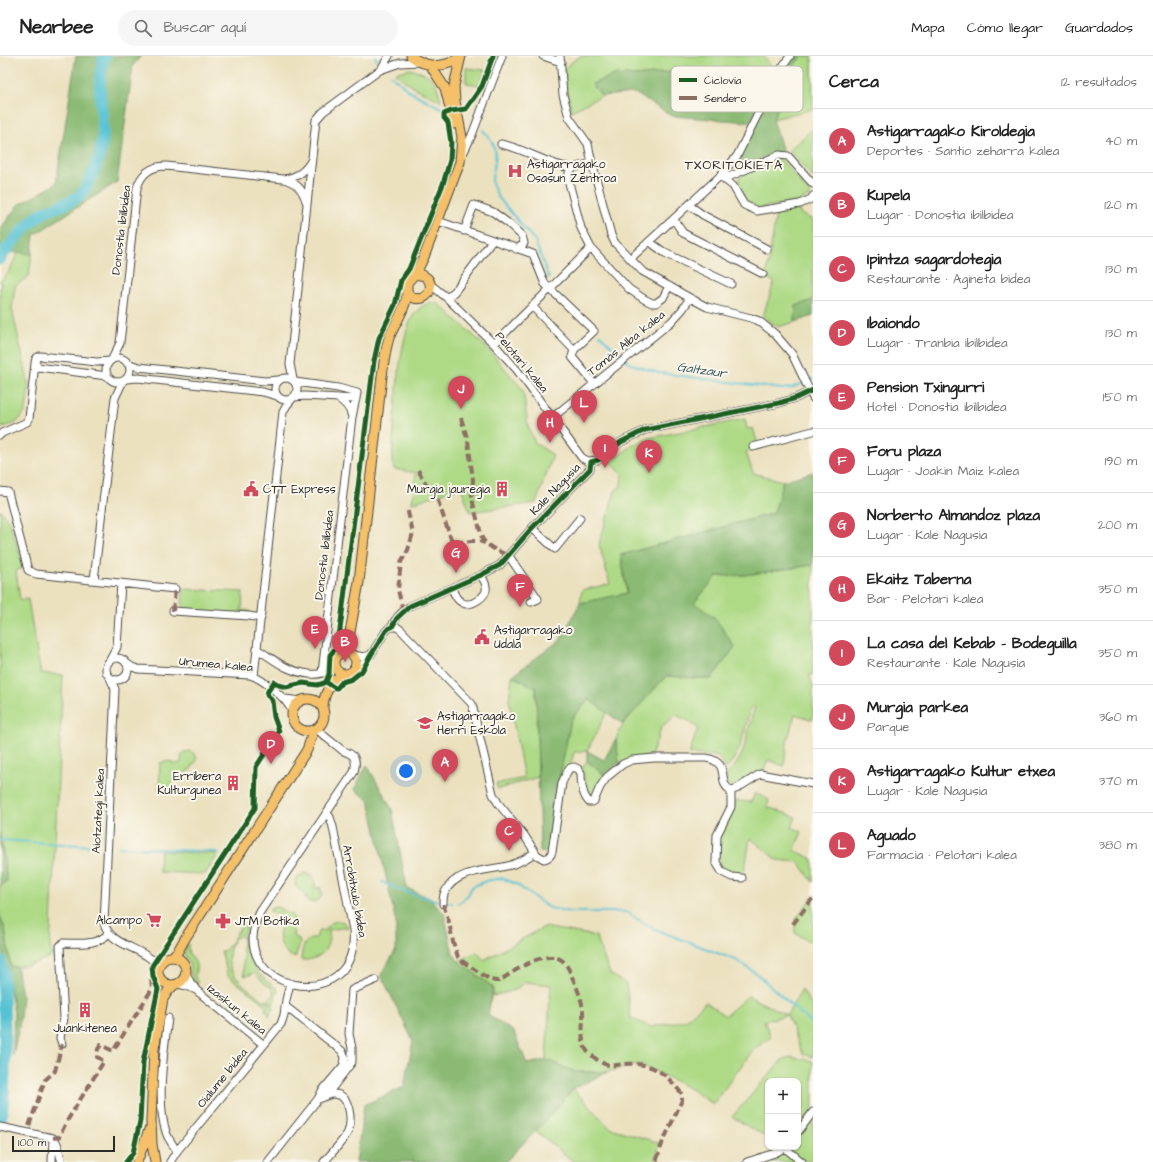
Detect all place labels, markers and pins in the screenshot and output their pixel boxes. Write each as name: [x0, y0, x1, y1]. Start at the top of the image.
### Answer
place label: Astigarragako Osasun Zentroa: [527, 156, 616, 187]
hospital icon: Astigarragako Osasun Zentroa: [506, 162, 524, 180]
pin: J: [448, 376, 474, 409]
pin: L: [571, 390, 597, 423]
pin: H: [537, 410, 563, 443]
pin: I: [592, 435, 618, 468]
pin: K: [636, 440, 662, 473]
public building icon: CTT Express: [242, 480, 260, 498]
building icon: Murgia jauregia: [493, 480, 511, 498]
place label: CTT Express: [263, 481, 336, 498]
place label: Murgia jauregia: [407, 481, 490, 499]
pin: G: [443, 540, 469, 573]
pin: F: [507, 574, 533, 607]
pin: E: [302, 616, 328, 649]
place label: Astigarragako Udala: [494, 622, 573, 653]
public building icon: Astigarragako Udala: [473, 628, 491, 646]
pin: B: [332, 629, 358, 662]
place label: Astigarragako Herri Eskola: [437, 708, 516, 739]
school or university icon: Astigarragako Herri Eskola: [416, 714, 434, 732]
pin: D: [258, 731, 284, 764]
pin: A: [432, 749, 458, 782]
place label: Erribera Kulturgunea: [157, 768, 221, 800]
building icon: Erribera Kulturgunea: [224, 774, 242, 792]
pin: C: [496, 818, 522, 851]
supermarket icon: Alcampo: [145, 911, 163, 929]
place label: Alcampo: [96, 912, 142, 929]
pharmacy icon: JTM Botika: [214, 912, 232, 930]
place label: JTM Botika: [235, 913, 299, 930]
building icon: Juankitenea: [76, 1001, 94, 1019]
place label: Juankitenea: [53, 1020, 117, 1037]

